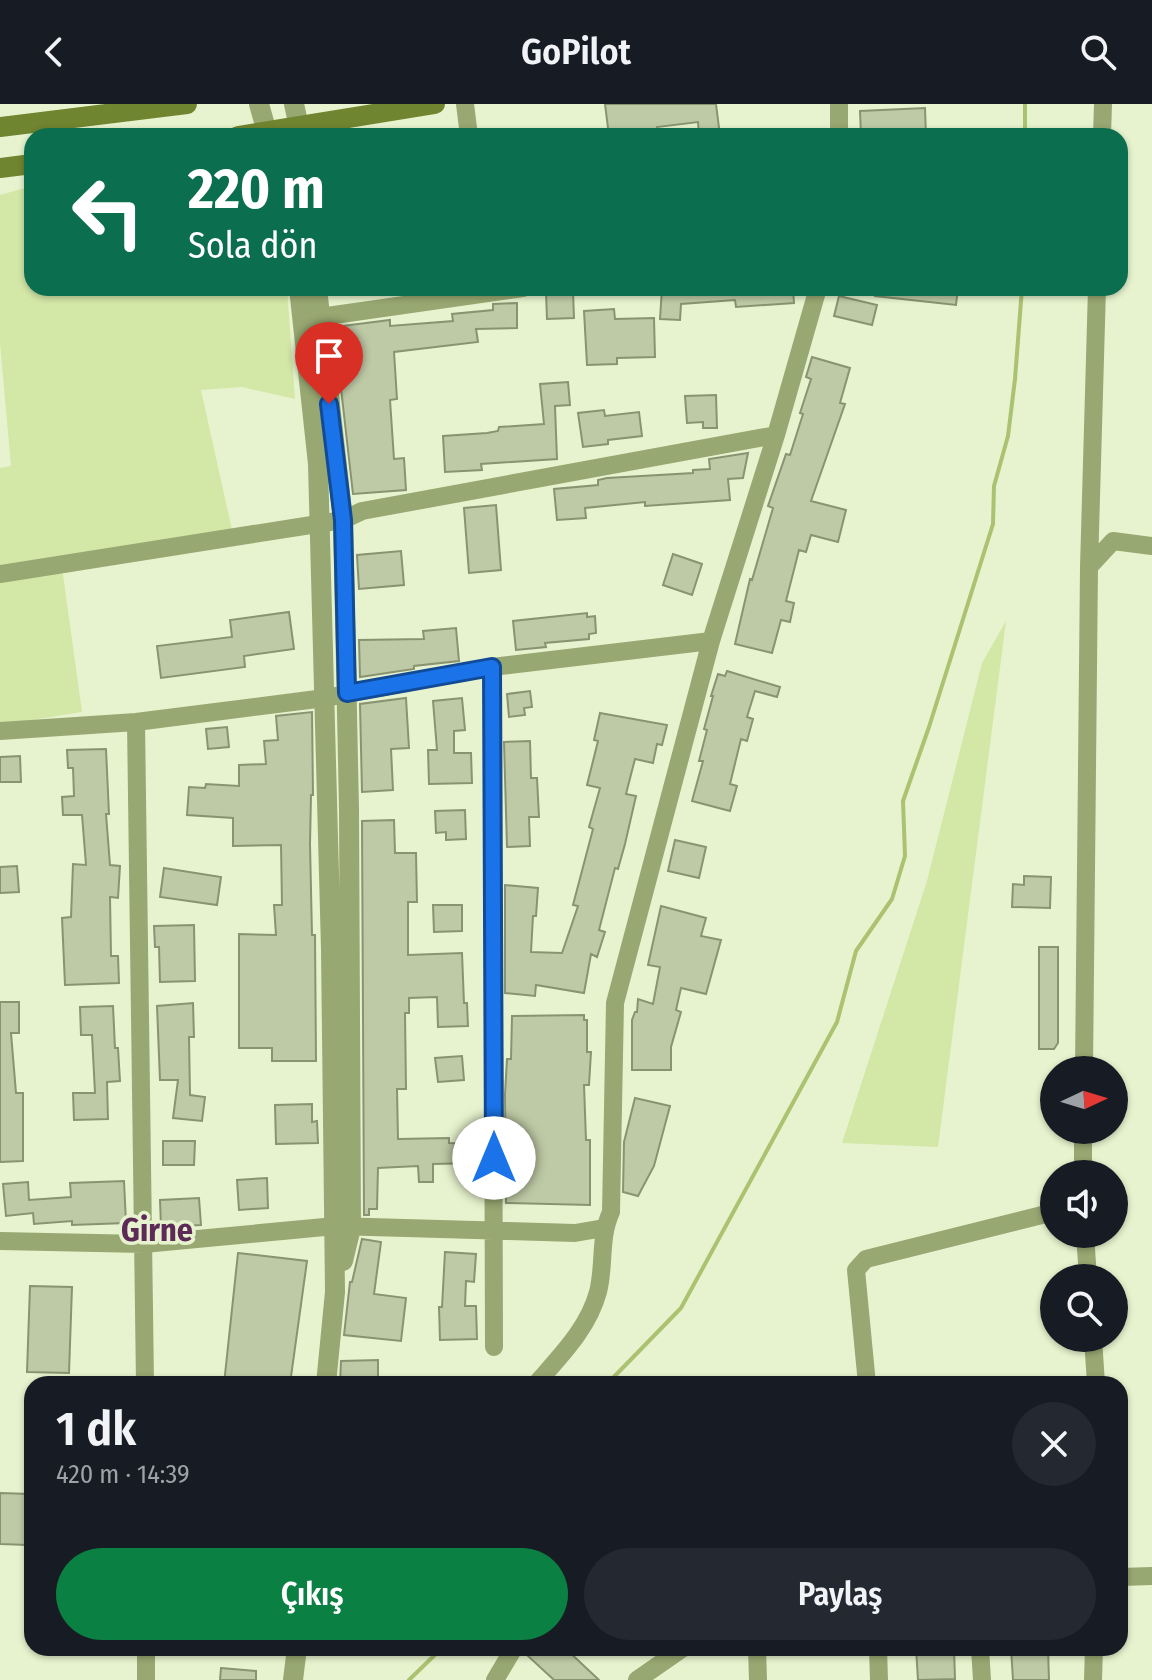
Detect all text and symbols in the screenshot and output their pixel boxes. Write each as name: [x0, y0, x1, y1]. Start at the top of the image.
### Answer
icon: back: [32, 30, 76, 74]
text: GoPilot: [521, 30, 631, 74]
icon: search: [1076, 30, 1120, 74]
text: 220 m: [188, 156, 325, 223]
icon: left: [56, 160, 160, 264]
text: Sola dön: [188, 224, 317, 268]
pin: [295, 322, 363, 404]
icon: arrive: [307, 334, 351, 378]
north arrow: [1040, 1056, 1128, 1144]
map controls: [1040, 1056, 1128, 1352]
position arrow: [452, 1116, 536, 1200]
button: sound: [1040, 1160, 1128, 1248]
district label: Girne: [121, 1211, 193, 1249]
button: search: [1040, 1264, 1128, 1352]
text: 1 dk: [56, 1400, 136, 1458]
button: close: [1012, 1402, 1096, 1486]
text: 420 m · 14:39: [56, 1459, 190, 1490]
button: Çıkış: [56, 1548, 568, 1640]
button: Paylaş: [584, 1548, 1096, 1640]

